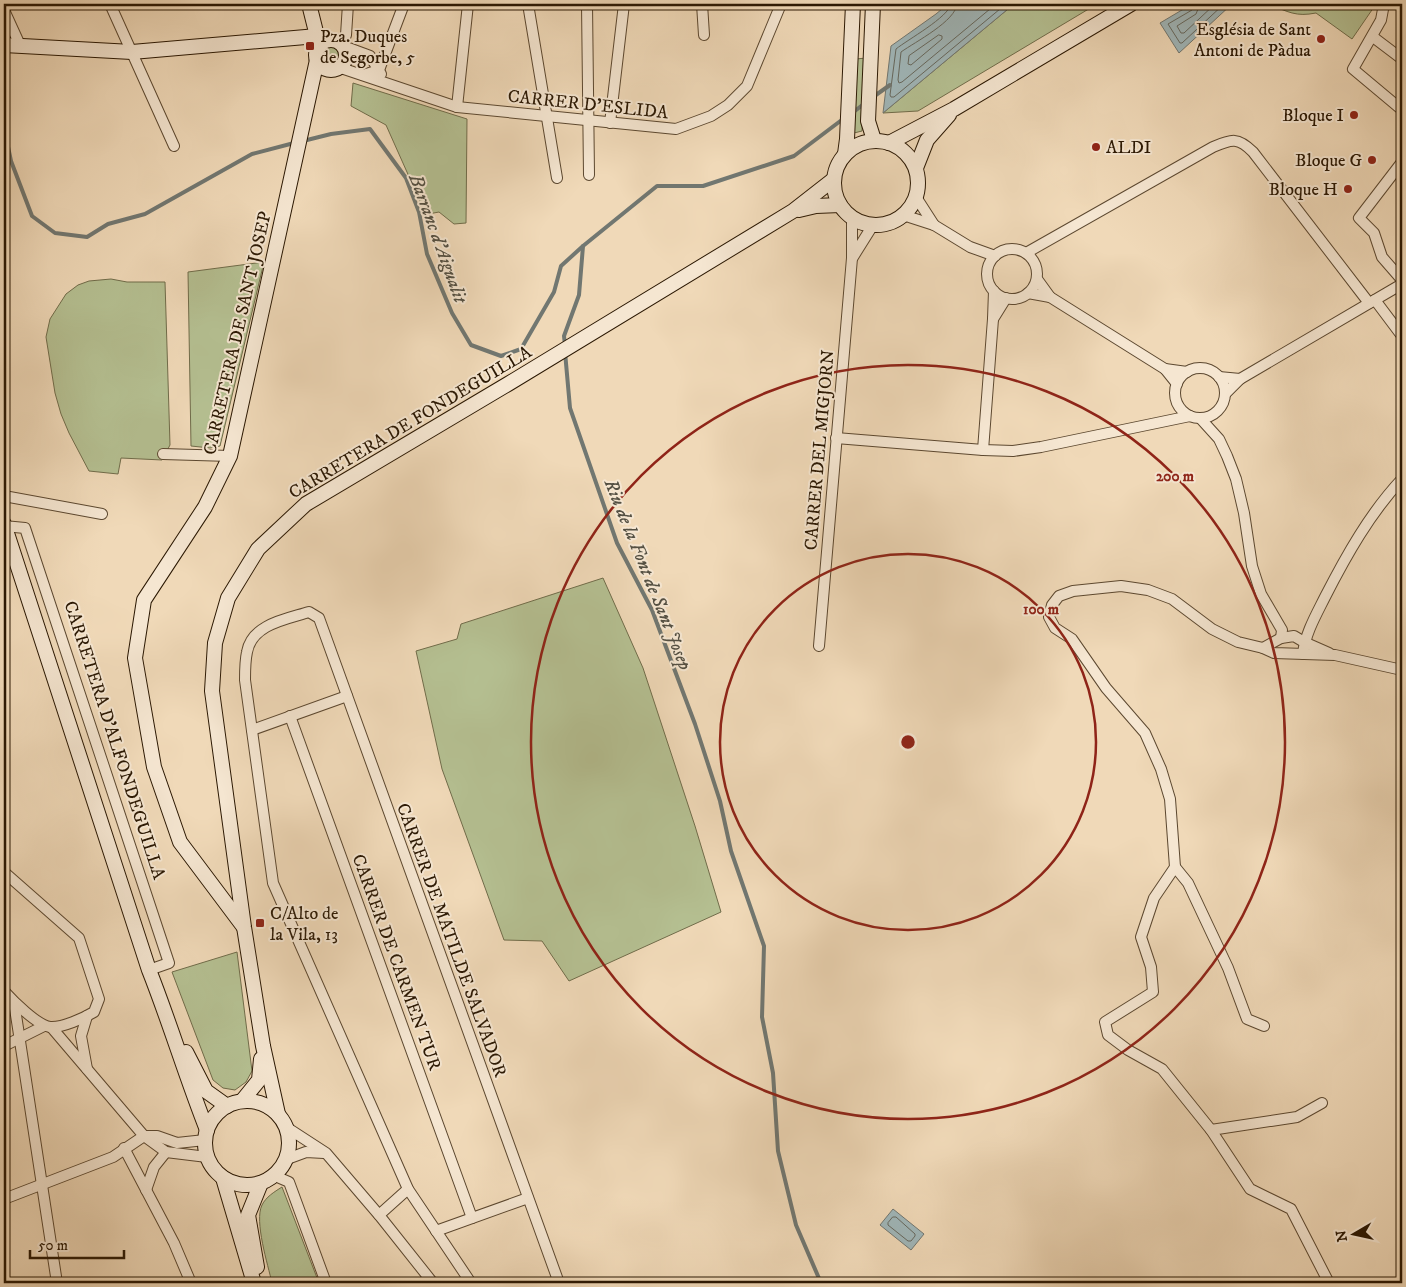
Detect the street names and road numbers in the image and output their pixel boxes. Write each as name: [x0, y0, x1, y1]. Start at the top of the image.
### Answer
street label: CARRER D'ESLIDA: [507, 86, 670, 124]
street label: CARRETERA DE SANT JOSEP: [199, 209, 277, 457]
street label: CARRETERA DE FONDEGUILLA: [285, 341, 536, 504]
street label: CARRER DEL MIGJORN: [800, 349, 840, 551]
street label: CARRETERA D'ALFONDEGUILLA: [59, 598, 170, 883]
street label: CARRER DE MATILDE SALVADOR: [391, 800, 511, 1080]
street label: CARRER DE CARMEN TUR: [347, 851, 445, 1073]

